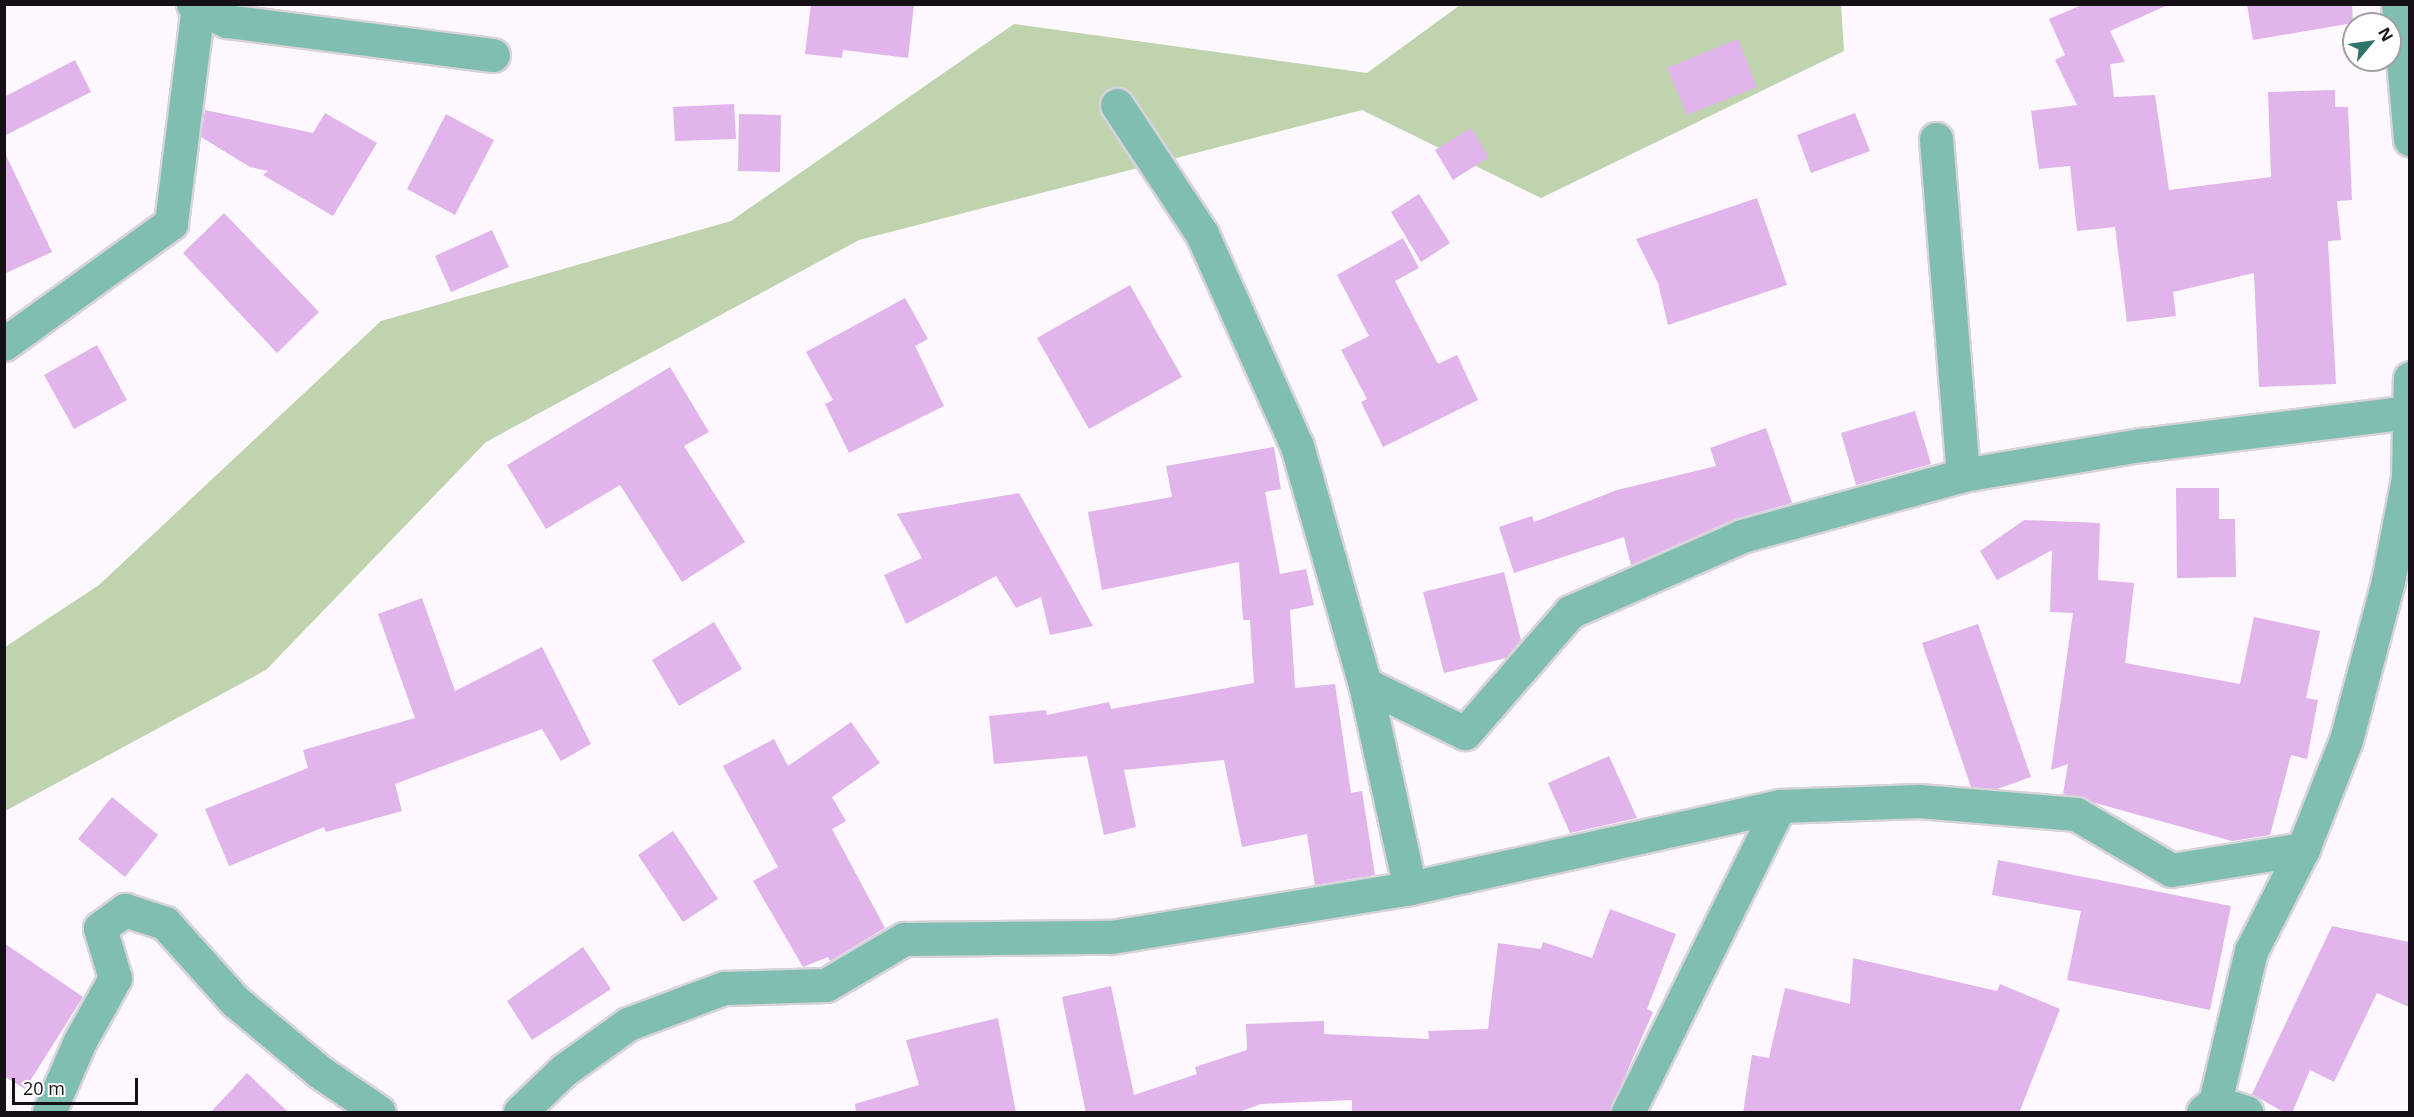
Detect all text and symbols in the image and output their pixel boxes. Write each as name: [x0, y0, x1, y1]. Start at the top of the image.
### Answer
north arrow: [2342, 12, 2402, 72]
text: N: [2373, 23, 2399, 45]
scale bar: [15, 1066, 141, 1104]
text: 20 m: [23, 1076, 65, 1100]

